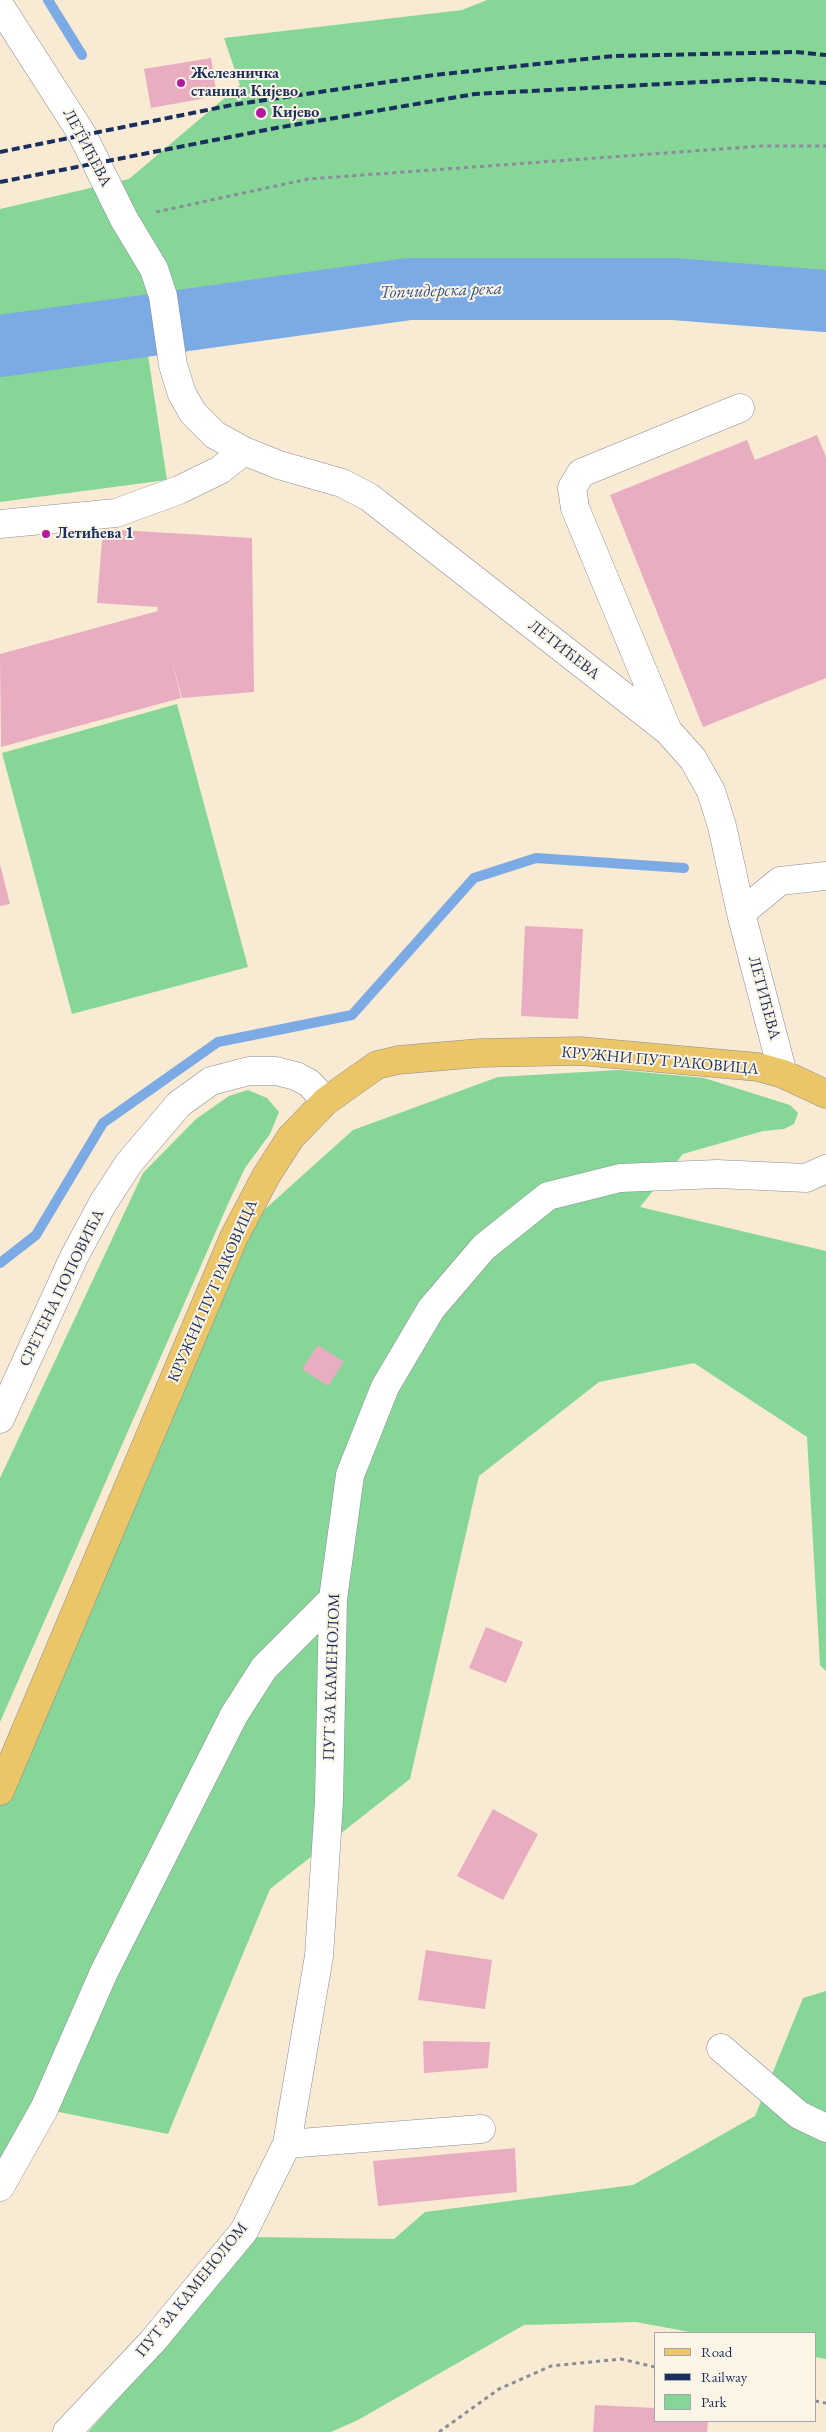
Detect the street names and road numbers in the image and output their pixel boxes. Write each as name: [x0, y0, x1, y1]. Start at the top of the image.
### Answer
street label: ЛЕТИЋЕВА: [58, 106, 116, 190]
street label: ЛЕТИЋЕВА: [524, 616, 604, 684]
street label: ЛЕТИЋЕВА: [744, 954, 784, 1042]
street label: КРУЖНИ ПУТ РАКОВИЦА: [561, 1043, 759, 1079]
street label: КРУЖНИ ПУТ РАКОВИЦА: [164, 1197, 262, 1385]
street label: СРЕТЕНА ПОПОВИЋА: [16, 1206, 108, 1370]
street label: ПУТ ЗА КАМЕНОЛОМ: [319, 1593, 345, 1761]
street label: ПУТ ЗА КАМЕНОЛОМ: [132, 2219, 252, 2361]

